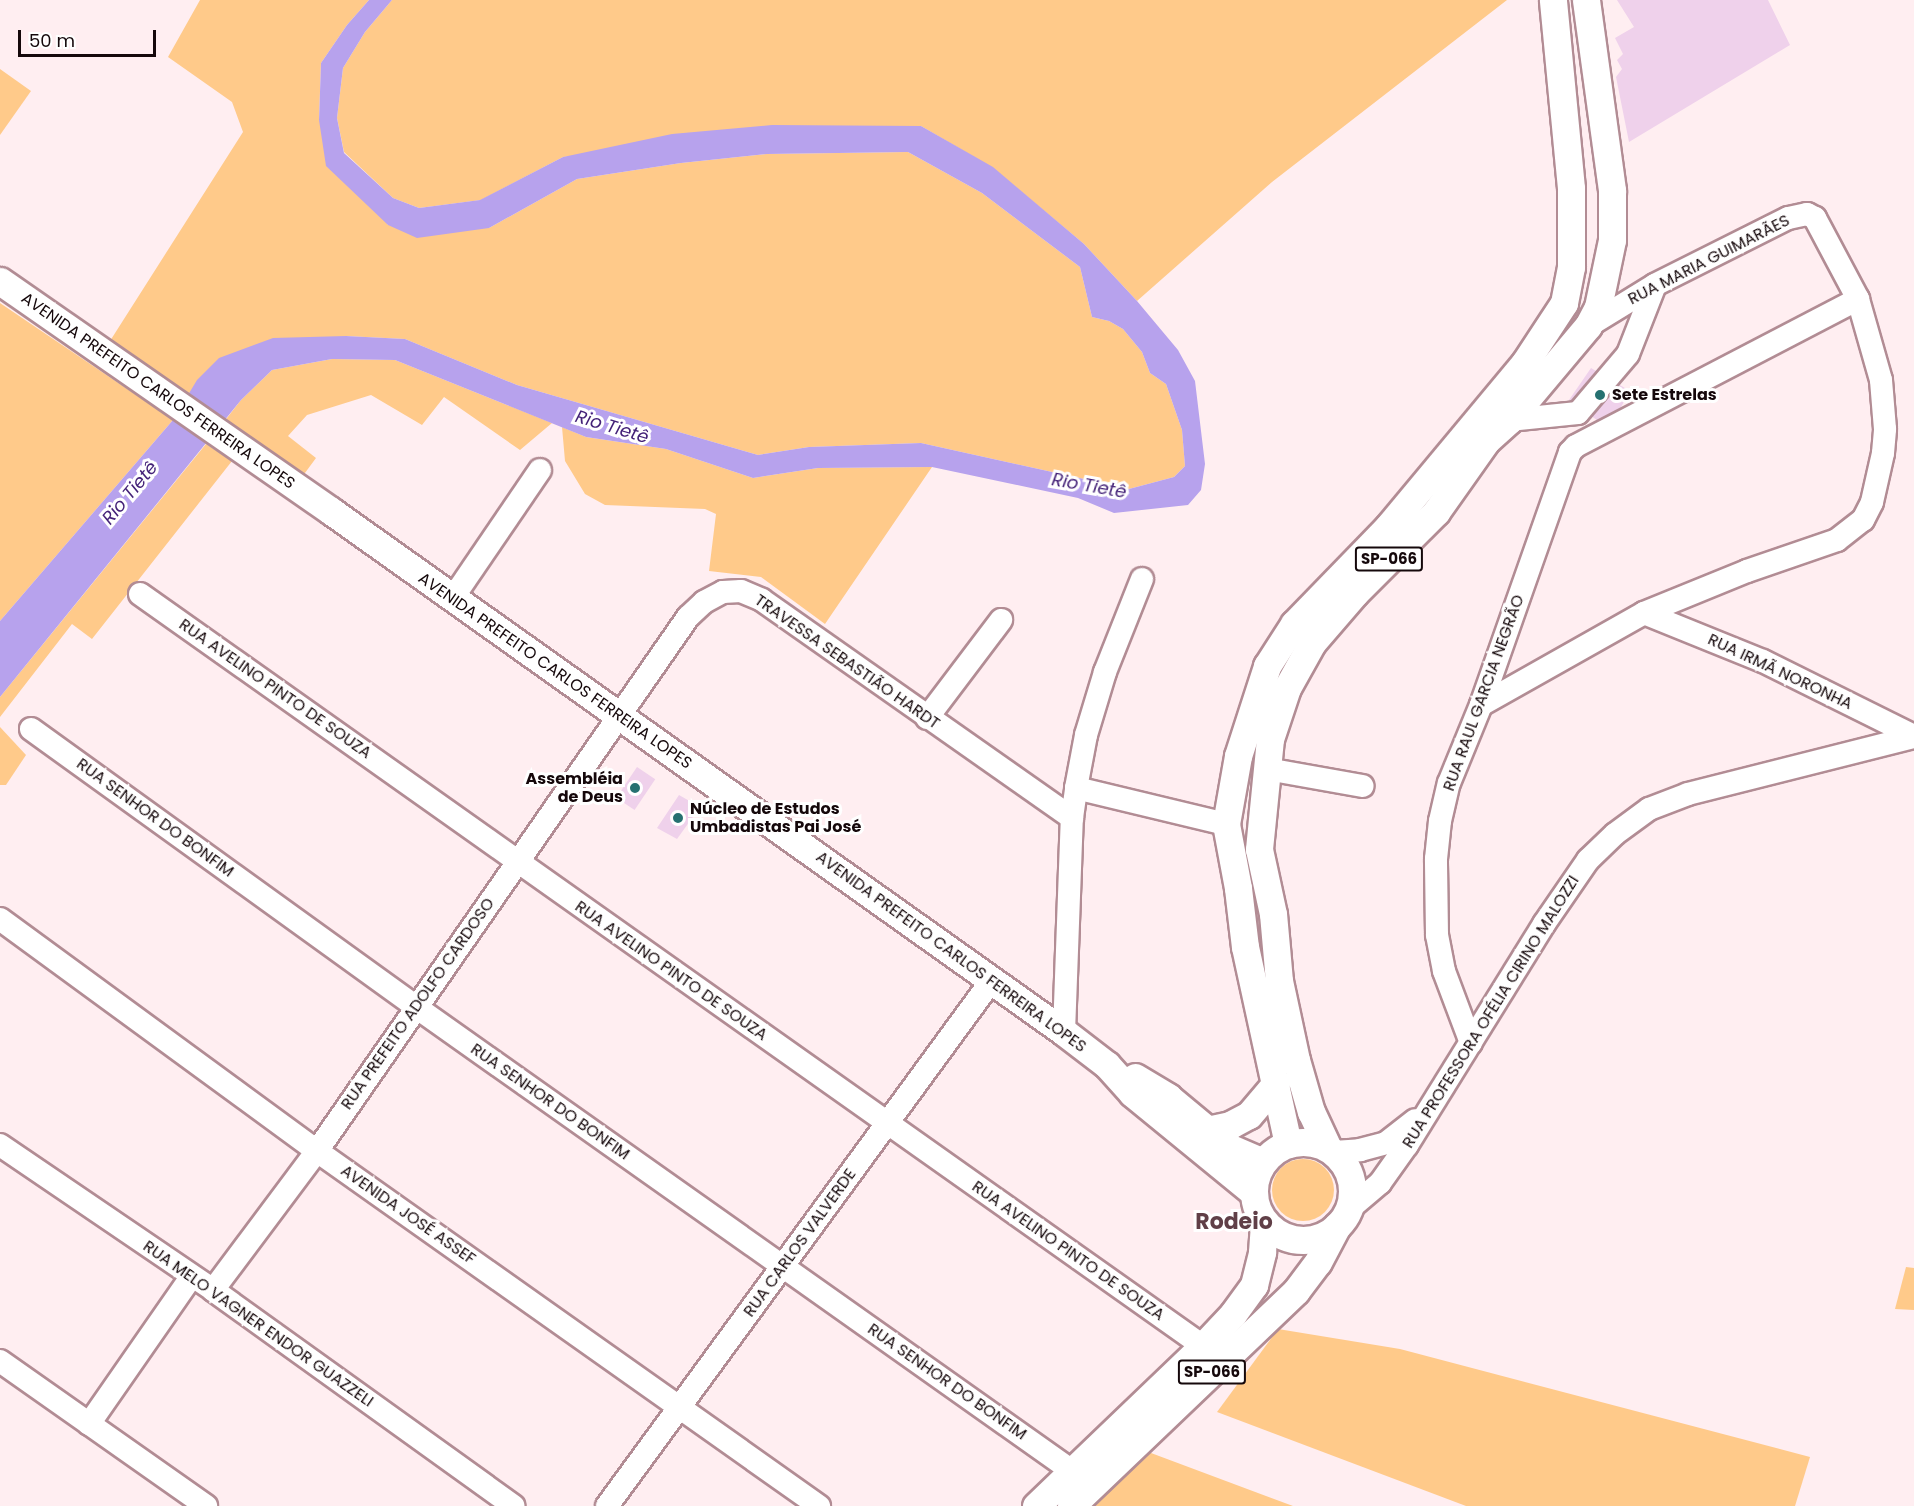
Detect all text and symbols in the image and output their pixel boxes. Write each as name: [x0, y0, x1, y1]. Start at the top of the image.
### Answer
scale bar: [21, 18, 159, 56]
text: 50 m: [29, 28, 75, 53]
street label: RUA MARIA GUIMARÃES: [1625, 211, 1793, 309]
street label: AVENIDA PREFEITO CARLOS FERREIRA LOPES: [18, 289, 298, 493]
place label: Sete Estrelas: [1612, 385, 1717, 405]
marker: Sete Estrelas: [1593, 388, 1607, 402]
water label: Rio Tietê: [573, 406, 651, 448]
water label: Rio Tietê: [98, 457, 162, 529]
water label: Rio Tietê: [1050, 469, 1128, 503]
road number: SP-066: [1354, 547, 1424, 571]
street label: AVENIDA PREFEITO CARLOS FERREIRA LOPES: [415, 569, 695, 773]
street label: TRAVESSA SEBASTIÃO HARDT: [751, 591, 943, 733]
street label: RUA RAUL GARCIA NEGRÃO: [1440, 592, 1528, 794]
street label: RUA AVELINO PINTO DE SOUZA: [175, 615, 375, 763]
street label: RUA IRMÃ NORONHA: [1705, 630, 1855, 714]
street label: RUA SENHOR DO BONFIM: [73, 754, 237, 882]
place label: Assembléia de Deus: [526, 769, 623, 807]
marker: Assembléia de Deus: [628, 781, 642, 795]
place label: Núcleo de Estudos Umbadistas Pai José: [690, 799, 861, 837]
marker: Núcleo de Estudos Umbadistas Pai José: [671, 811, 685, 825]
street label: AVENIDA PREFEITO CARLOS FERREIRA LOPES: [812, 847, 1090, 1057]
street label: RUA PROFESSORA OFÉLIA CIRINO MALOZZI: [1399, 872, 1583, 1152]
street label: RUA PREFEITO ADOLFO CARDOSO: [337, 895, 499, 1113]
street label: RUA AVELINO PINTO DE SOUZA: [571, 897, 771, 1045]
street label: RUA SENHOR DO BONFIM: [467, 1040, 633, 1164]
street label: AVENIDA JOSÉ ASSEF: [337, 1161, 479, 1269]
street label: RUA CARLOS VALVERDE: [740, 1165, 860, 1321]
street label: RUA AVELINO PINTO DE SOUZA: [968, 1177, 1168, 1325]
district label: Rodeio: [1195, 1209, 1273, 1235]
street label: RUA MELO VAGNER ENDOR GUAZZELI: [139, 1237, 377, 1411]
street label: RUA SENHOR DO BONFIM: [864, 1320, 1030, 1444]
road number: SP-066: [1178, 1360, 1246, 1384]

